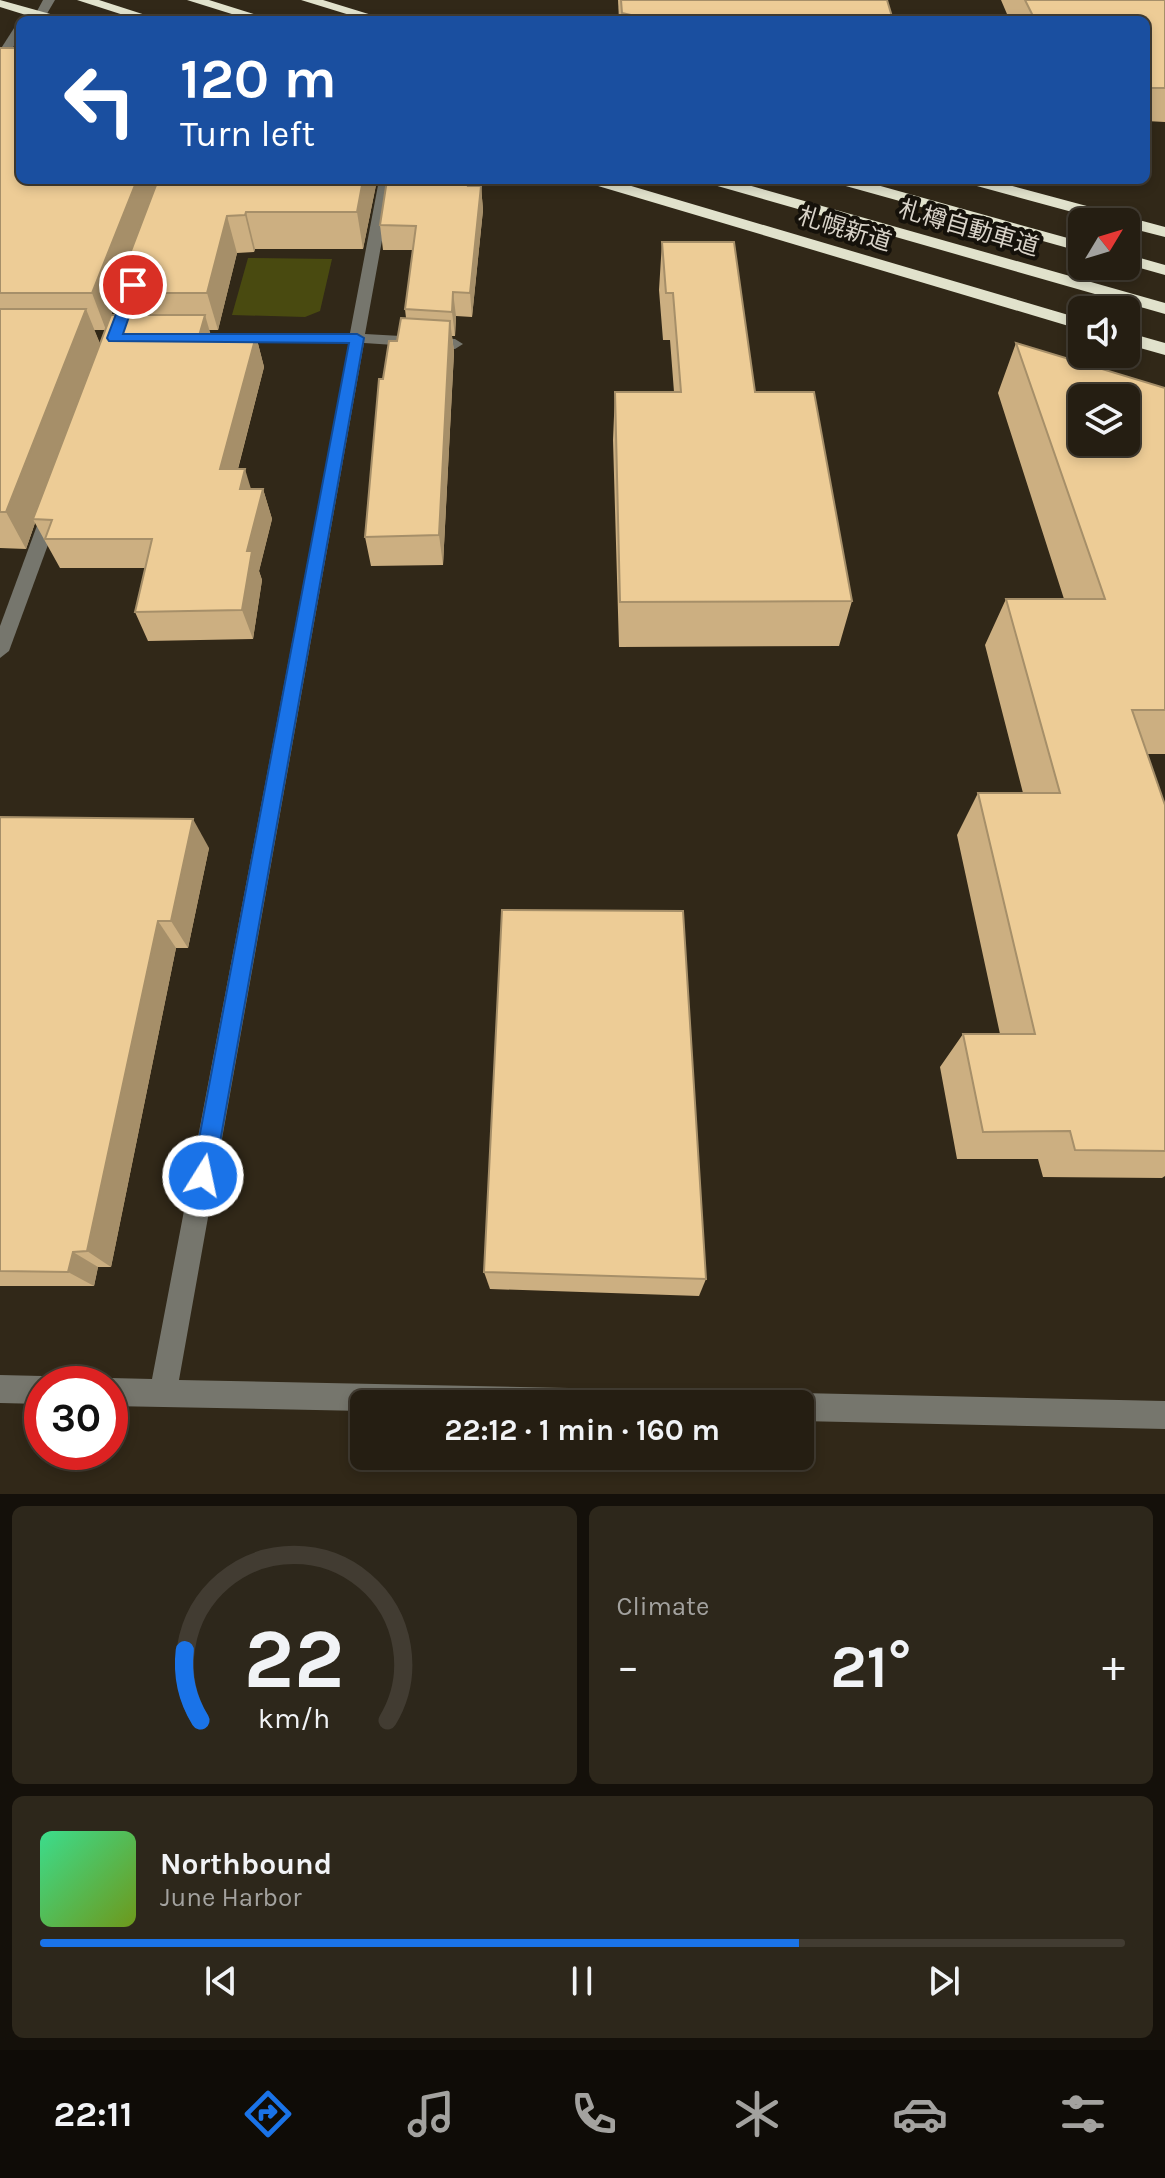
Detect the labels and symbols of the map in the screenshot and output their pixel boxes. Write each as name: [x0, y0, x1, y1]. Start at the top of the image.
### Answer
street label: 札樽自動車道: [896, 195, 1042, 261]
street label: 札幌新道: [795, 202, 895, 256]
north arrow: [1068, 208, 1140, 280]
pin: [99, 251, 167, 319]
position arrow: [161, 1134, 245, 1218]
speed limit sign: 30: [24, 1366, 128, 1470]

